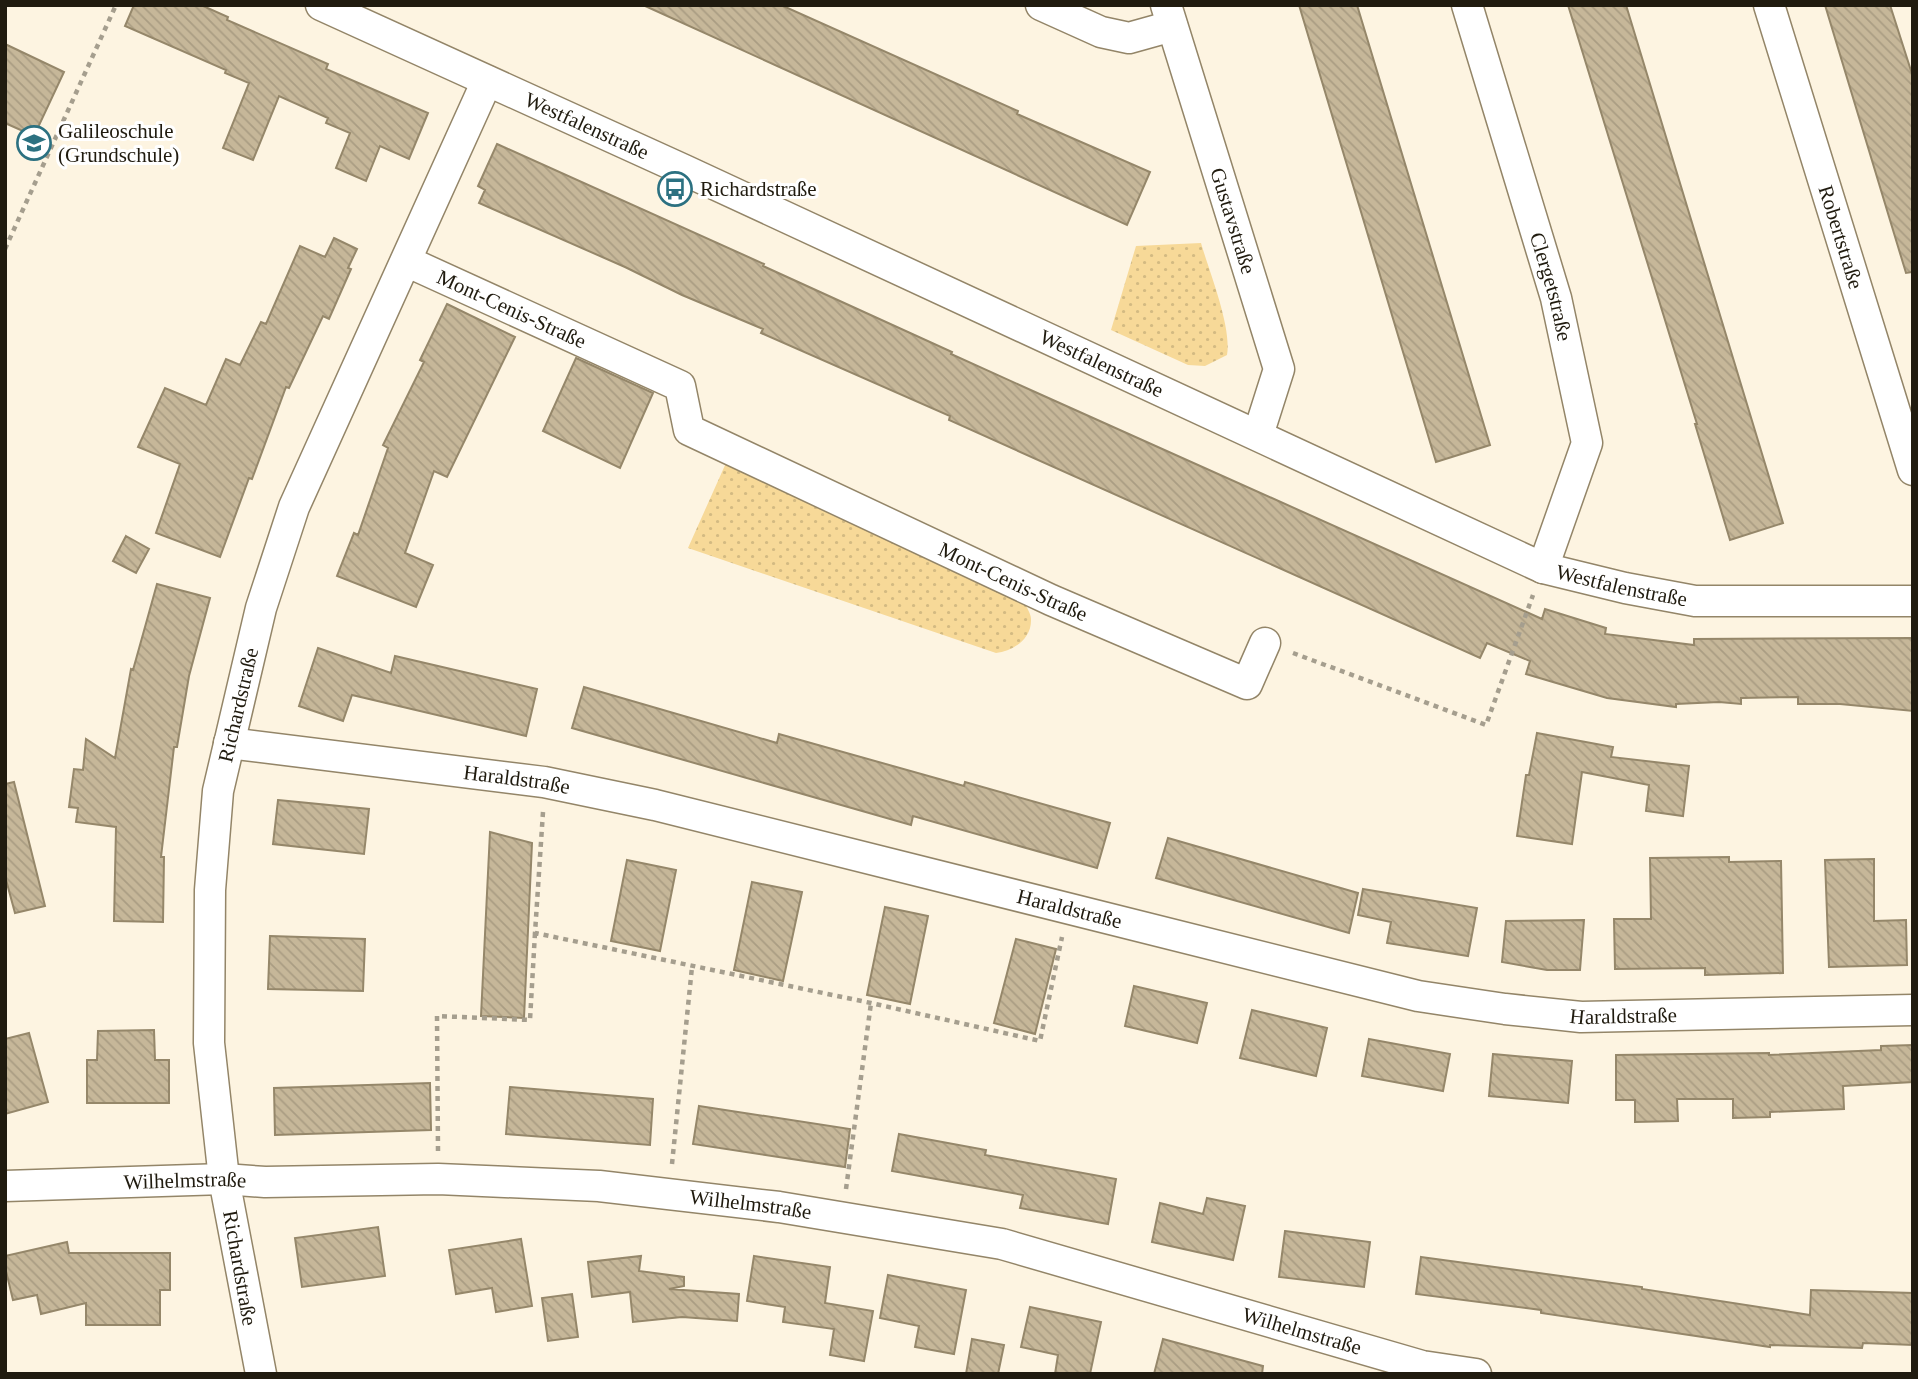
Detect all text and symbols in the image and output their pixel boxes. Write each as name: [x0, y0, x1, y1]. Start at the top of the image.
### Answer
street label: Westfalenstraße: [521, 87, 653, 164]
place label: Galileoschule (Grundschule): [58, 119, 179, 167]
school or university icon: Galileoschule (Grundschule): [15, 124, 53, 162]
street label: Gustavstraße: [1205, 165, 1261, 277]
bus stop icon: Richardstraße: [656, 170, 694, 208]
place label: Richardstraße: [700, 177, 817, 201]
street label: Robertstraße: [1814, 182, 1868, 292]
street label: Clergetstraße: [1525, 229, 1577, 343]
street label: Mont-Cenis-Straße: [433, 265, 590, 353]
street label: Westfalenstraße: [1036, 325, 1167, 402]
street label: Mont-Cenis-Straße: [935, 537, 1091, 626]
street label: Westfalenstraße: [1553, 560, 1689, 611]
street label: Richardstraße: [213, 645, 263, 765]
street label: Haraldstraße: [462, 760, 572, 799]
street label: Haraldstraße: [1014, 884, 1124, 933]
street label: Haraldstraße: [1568, 1003, 1677, 1029]
street label: Wilhelmstraße: [123, 1167, 247, 1194]
street label: Wilhelmstraße: [688, 1185, 813, 1224]
street label: Richardstraße: [218, 1208, 262, 1328]
street label: Wilhelmstraße: [1240, 1302, 1364, 1360]

